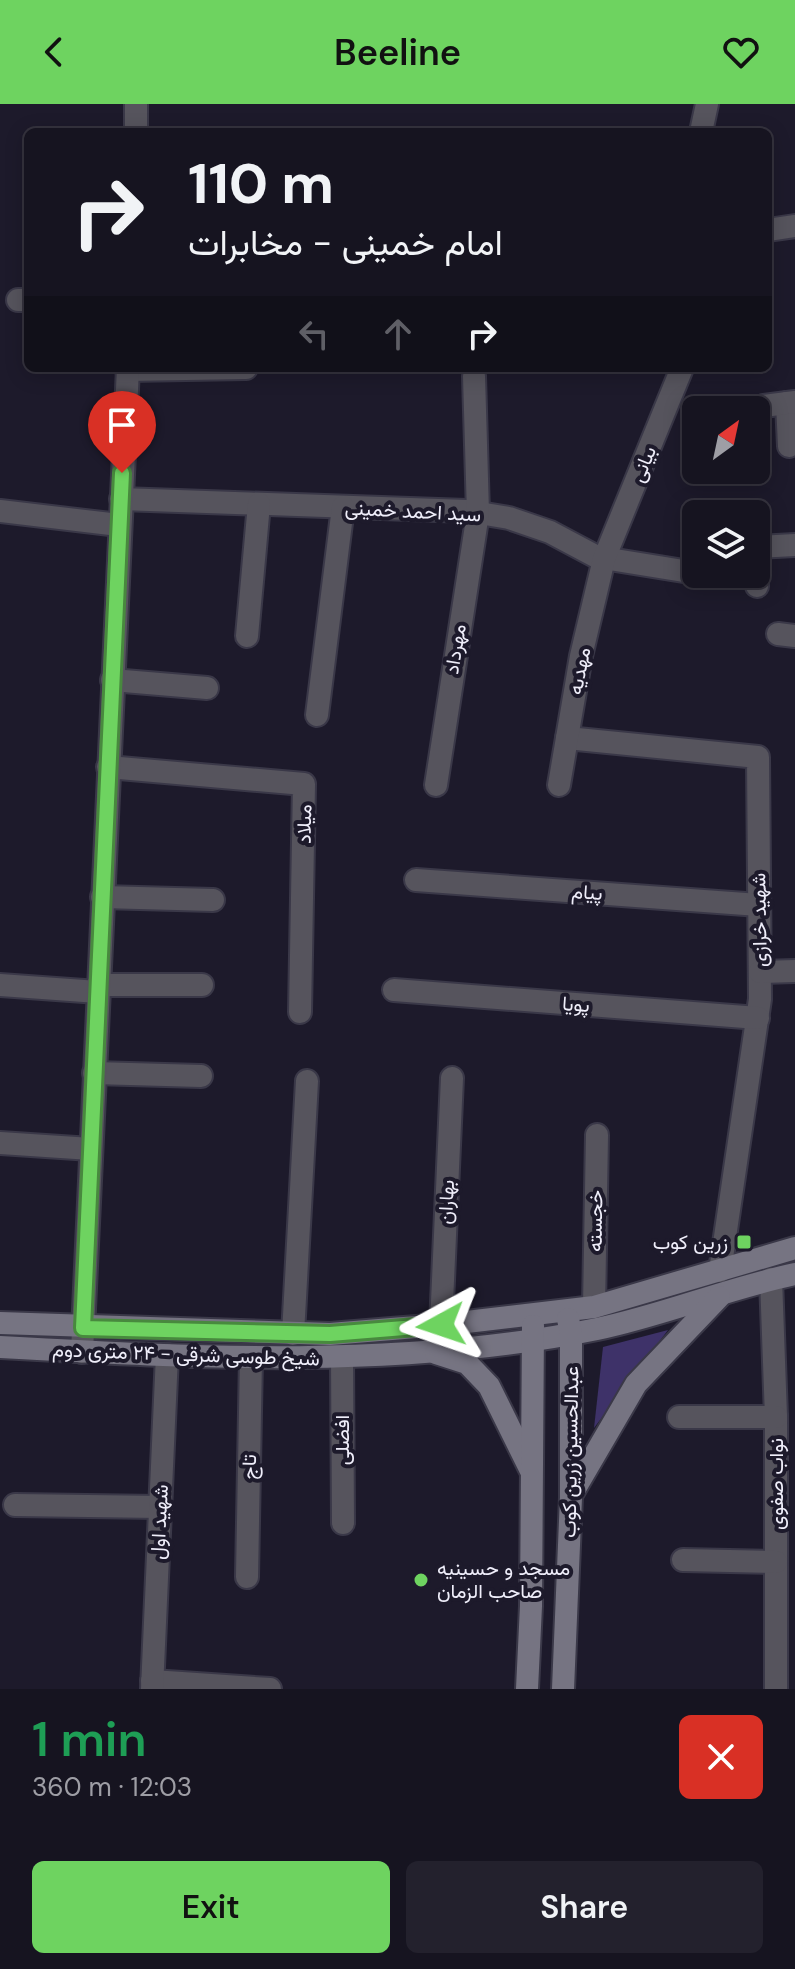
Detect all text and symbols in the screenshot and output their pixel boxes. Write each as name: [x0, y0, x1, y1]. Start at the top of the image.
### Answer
text: Beeline: [334, 29, 461, 76]
icon: back: [32, 30, 76, 74]
icon: heart: [719, 30, 763, 74]
text: 110 m: [188, 147, 334, 220]
icon: right: [56, 160, 160, 264]
text: امام خمینی - مخابرات: [188, 219, 503, 266]
icon: left: [292, 312, 336, 356]
icon: ahead: [376, 312, 420, 356]
icon: right: [460, 312, 504, 356]
pin: [88, 391, 156, 473]
north arrow: [682, 396, 770, 484]
map controls: [682, 396, 770, 588]
icon: arrive: [100, 403, 144, 447]
street label: بیانی: [624, 442, 662, 486]
street label: سید احمد خمینی: [344, 494, 482, 528]
button: layers: [682, 500, 770, 588]
street label: مهرداد: [438, 622, 472, 676]
street label: مهدیه: [562, 645, 596, 697]
street label: میلاد: [291, 804, 317, 844]
street label: شهید خرازی: [745, 873, 773, 967]
street label: پیام: [570, 878, 604, 907]
street label: پویا: [561, 990, 591, 1019]
street label: بهاران: [432, 1179, 460, 1225]
street label: خجسته: [581, 1190, 609, 1252]
place label: زرین کوب: [653, 1229, 728, 1255]
marker: زرین کوب: [735, 1233, 753, 1251]
position arrow: [399, 1283, 483, 1367]
street label: شیخ طوسی شرقی - ۲۴ متری دوم: [52, 1336, 320, 1373]
street label: عبدالحسین زرین کوب: [556, 1366, 584, 1538]
street label: افضلی: [329, 1415, 355, 1465]
street label: نواب صفوی: [763, 1438, 789, 1530]
street label: تاج: [236, 1454, 263, 1480]
street label: شهید اول: [144, 1484, 174, 1560]
place label: مسجد و حسینیه صاحب الزمان: [437, 1555, 570, 1604]
marker: مسجد و حسینیه صاحب الزمان: [412, 1571, 430, 1589]
text: 1 min: [32, 1708, 147, 1771]
button: close: [679, 1715, 763, 1799]
text: 360 m · 12:03: [32, 1770, 192, 1804]
button: Exit: [32, 1861, 390, 1953]
button: Share: [406, 1861, 763, 1953]

